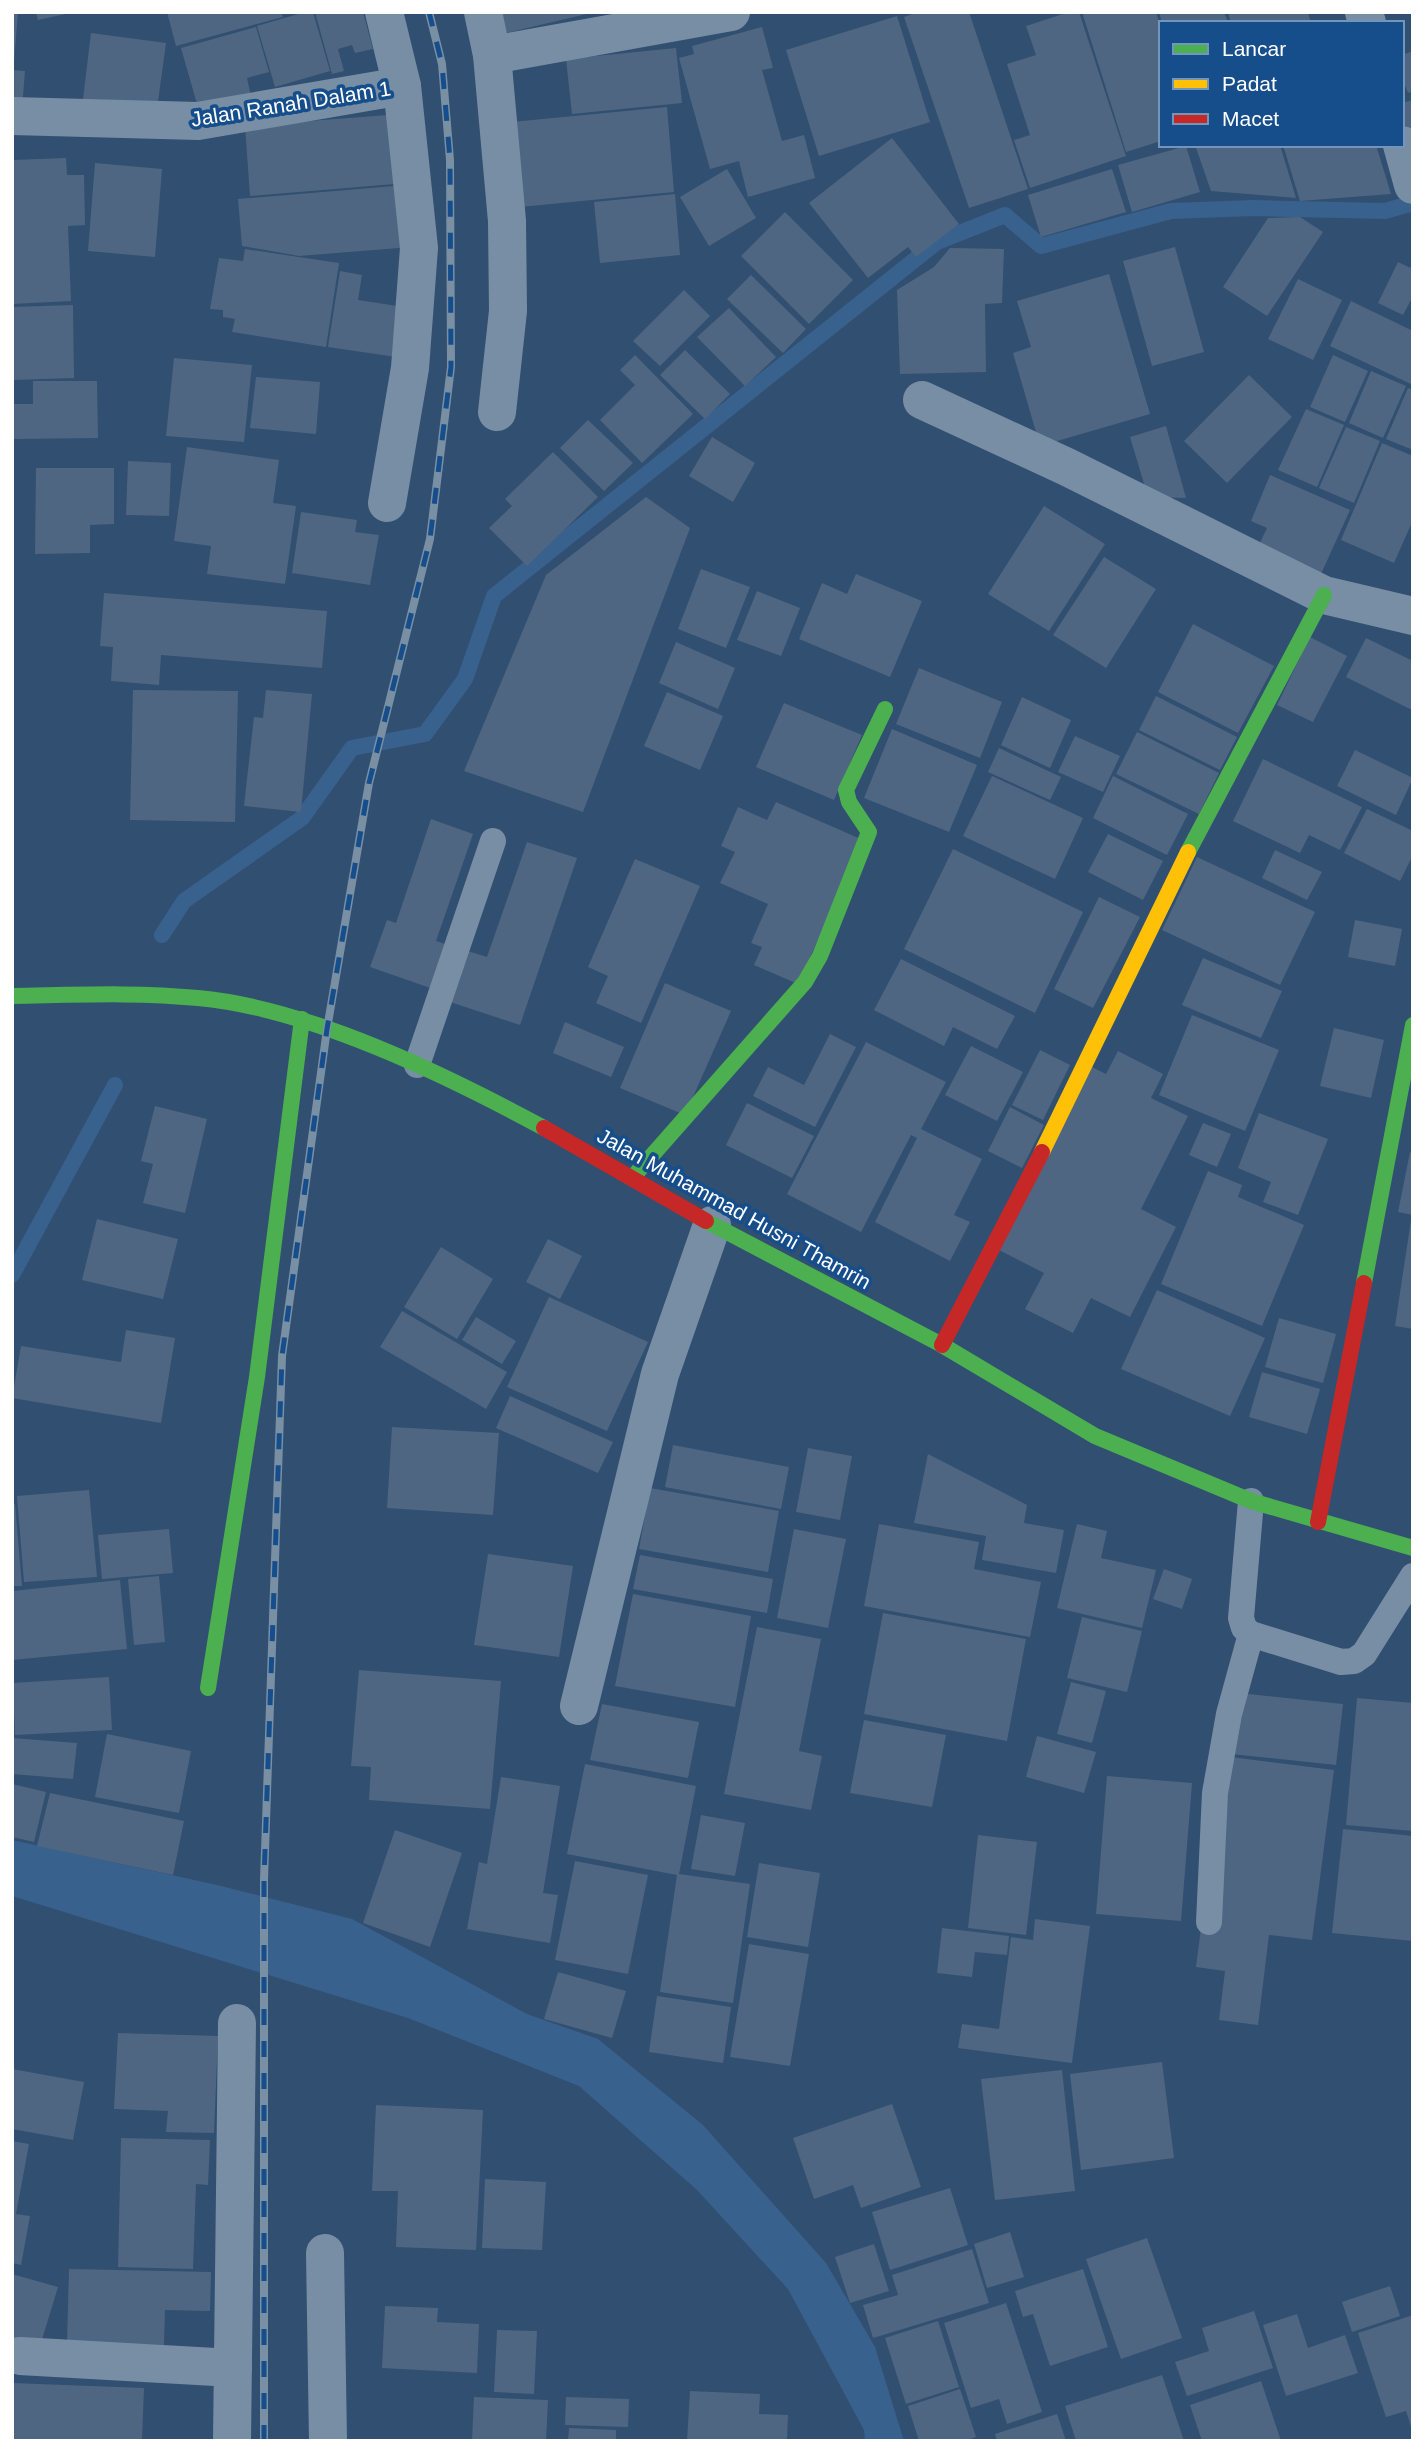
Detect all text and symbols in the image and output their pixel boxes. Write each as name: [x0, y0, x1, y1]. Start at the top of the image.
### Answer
legend: [1159, 21, 1404, 147]
text: Lancar: [1222, 37, 1286, 60]
text: Padat: [1222, 72, 1277, 95]
street label: Jalan Ranah Dalam 1: [189, 76, 392, 131]
text: Macet: [1222, 107, 1279, 130]
street label: Jalan Muhammad Husni Thamrin: [594, 1124, 875, 1294]

